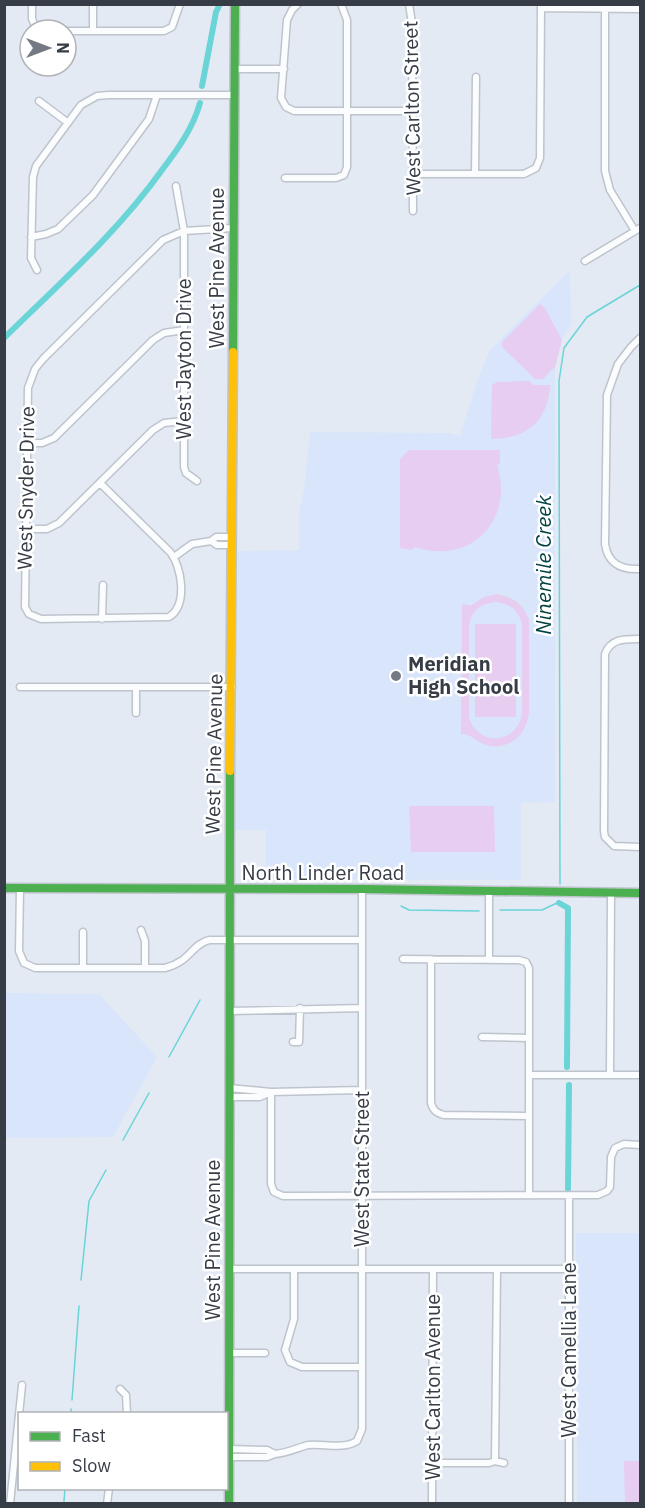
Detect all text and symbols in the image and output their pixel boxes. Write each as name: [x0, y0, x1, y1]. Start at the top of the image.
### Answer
north arrow: [18, 18, 78, 78]
street label: West Carlton Street: [396, 20, 427, 196]
text: N: [53, 42, 73, 54]
street label: West Pine Avenue: [203, 188, 230, 348]
street label: West Jayton Drive: [170, 278, 197, 440]
street label: West Snyder Drive: [11, 406, 40, 570]
water label: Ninemile Creek: [529, 494, 557, 635]
place label: Meridian High School: [408, 650, 519, 700]
marker: Meridian High School: [389, 669, 403, 683]
street label: West Pine Avenue: [199, 673, 228, 835]
street label: North Linder Road: [242, 859, 404, 886]
street label: West State Street: [348, 1091, 375, 1247]
street label: West Pine Avenue: [199, 1160, 226, 1320]
street label: West Camellia Lane: [555, 1262, 582, 1438]
street label: West Carlton Avenue: [419, 1294, 446, 1480]
legend: [18, 1412, 228, 1490]
text: Fast: [72, 1424, 106, 1447]
text: Slow: [72, 1454, 111, 1477]

